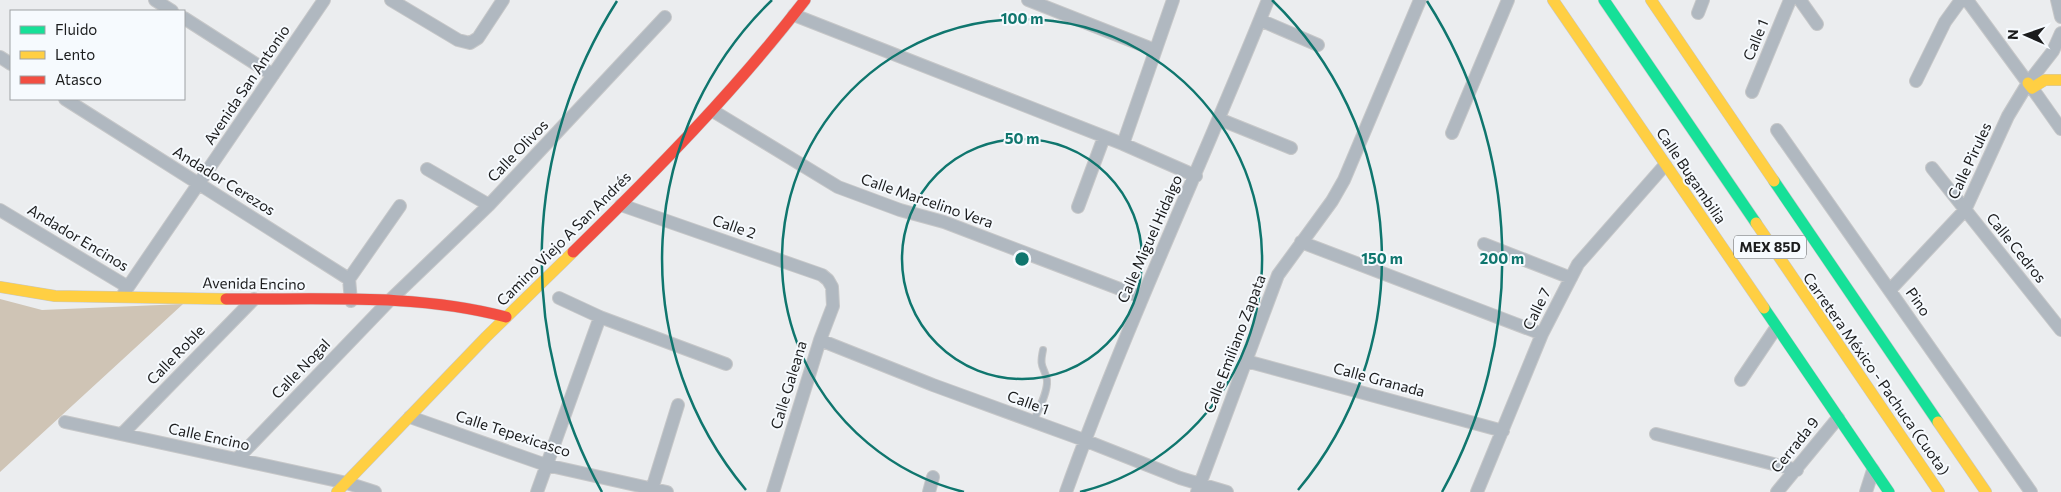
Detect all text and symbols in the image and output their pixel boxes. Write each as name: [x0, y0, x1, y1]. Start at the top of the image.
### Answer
text: 100 m: [1001, 9, 1043, 27]
legend: [10, 10, 185, 100]
north arrow: [2001, 10, 2051, 60]
street label: Calle 1: [1739, 16, 1771, 63]
text: Fluido: [55, 20, 97, 38]
street label: Avenida San Antonio: [199, 21, 293, 148]
text: N: [2004, 29, 2021, 40]
text: Lento: [55, 45, 95, 63]
text: Atasco: [55, 70, 102, 88]
street label: Calle Olivos: [483, 115, 551, 185]
street label: Calle Pirules: [1943, 119, 1995, 202]
street label: Calle Bugambilia: [1653, 124, 1731, 227]
text: 50 m: [1005, 129, 1039, 147]
street label: Andador Cerezos: [170, 142, 279, 219]
street label: Camino Viejo A San Andrés: [492, 167, 634, 309]
street label: Calle Marcelino Vera: [859, 169, 996, 231]
street label: Calle Miguel Hidalgo: [1113, 172, 1185, 305]
street label: Andador Encinos: [25, 200, 133, 275]
street label: Calle Cedros: [1983, 209, 2051, 286]
street label: Calle 2: [710, 210, 758, 242]
road number: MEX 85D: [1734, 236, 1806, 258]
text: 150 m: [1361, 249, 1403, 267]
text: 200 m: [1480, 249, 1524, 267]
centre of rings: [1013, 250, 1031, 268]
street label: Carretera México - Pachuca (Cuota): [1800, 269, 1954, 478]
street label: Calle Emiliano Zapata: [1199, 272, 1269, 415]
street label: Avenida Encino: [202, 273, 306, 293]
street label: Pino: [1903, 284, 1935, 319]
street label: Calle 7: [1518, 285, 1554, 332]
street label: Calle Roble: [143, 321, 208, 388]
street label: Calle Nogal: [267, 335, 333, 402]
street label: Calle Galeana: [766, 338, 810, 431]
street label: Calle Granada: [1331, 358, 1427, 400]
street label: Calle 1: [1005, 386, 1052, 418]
street label: Calle Tepexicasco: [453, 406, 573, 460]
street label: Cerrada 9: [1766, 413, 1822, 476]
street label: Calle Encino: [167, 419, 252, 453]

